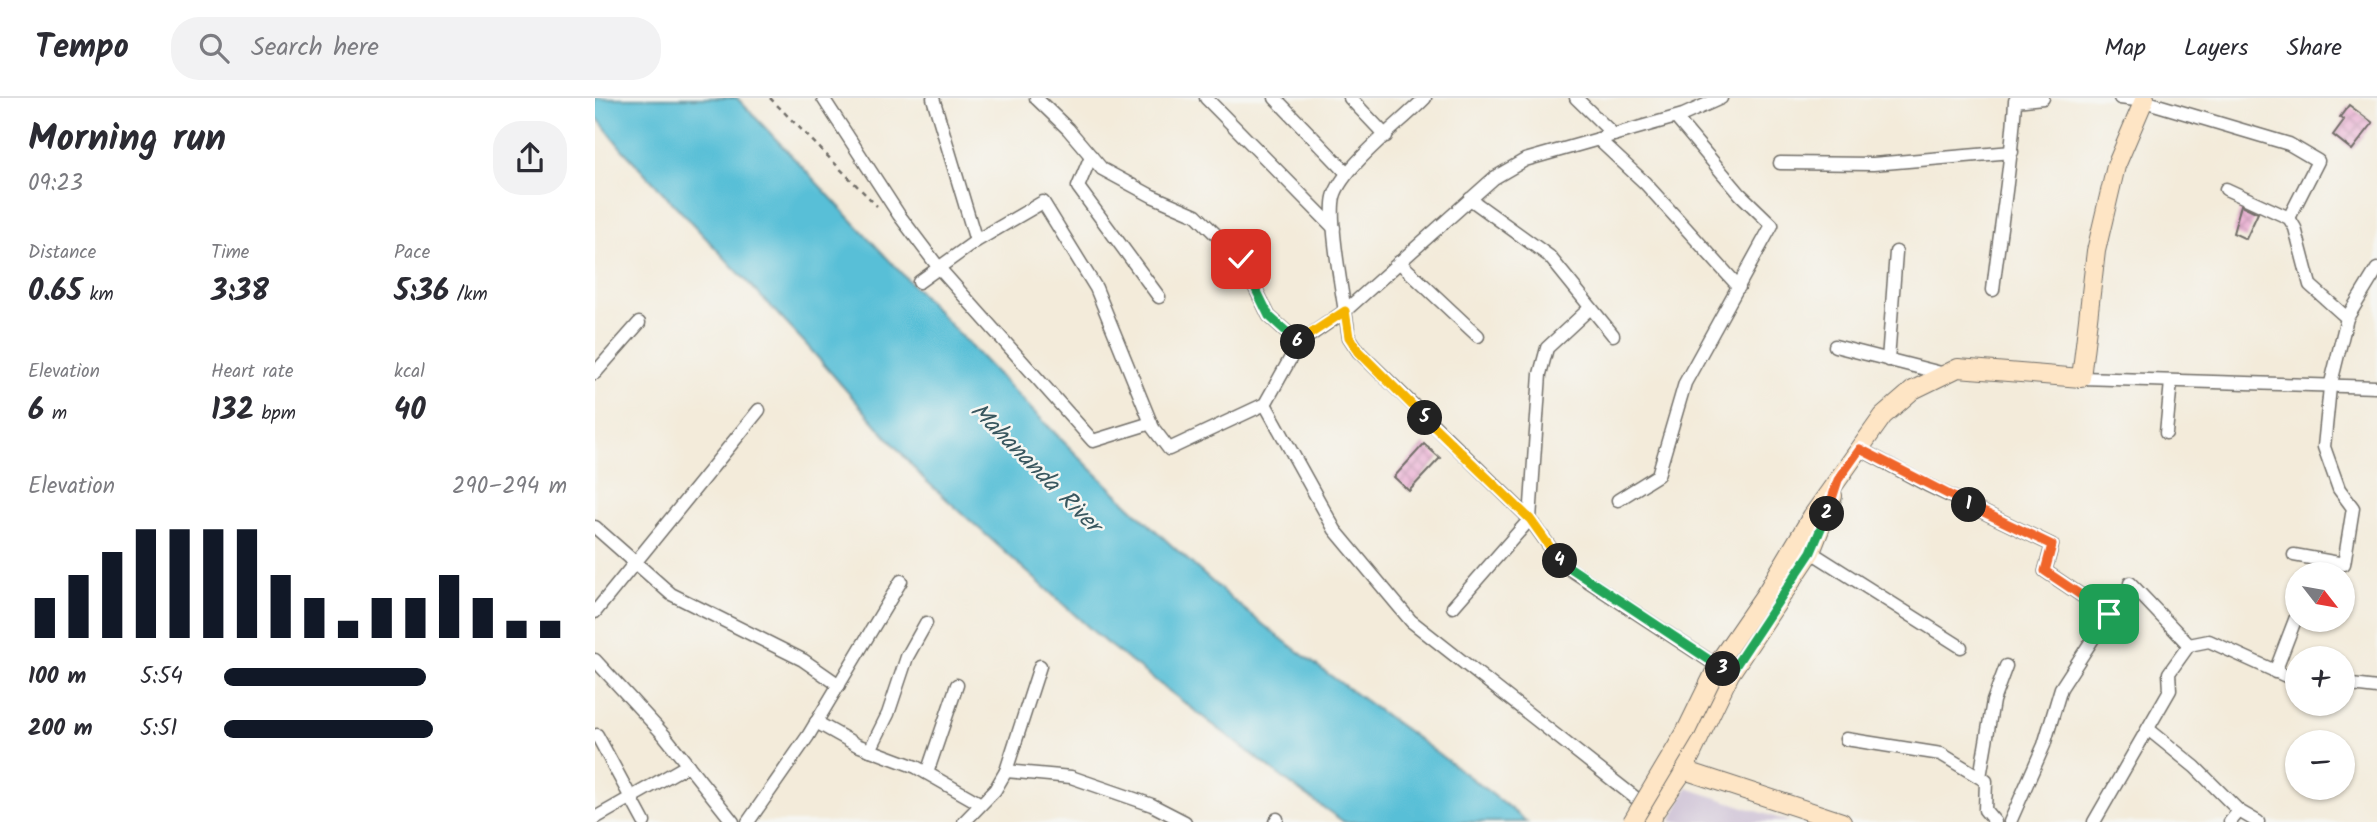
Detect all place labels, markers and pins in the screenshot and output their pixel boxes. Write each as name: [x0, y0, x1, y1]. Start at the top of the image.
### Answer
pin: [1211, 229, 1271, 289]
pin: 6: [1281, 324, 1315, 360]
pin: 5: [1407, 400, 1443, 436]
pin: 1: [1951, 488, 1987, 522]
pin: 2: [1809, 496, 1845, 532]
pin: 4: [1543, 544, 1577, 578]
pin: [2079, 584, 2139, 644]
pin: 3: [1705, 652, 1741, 686]

